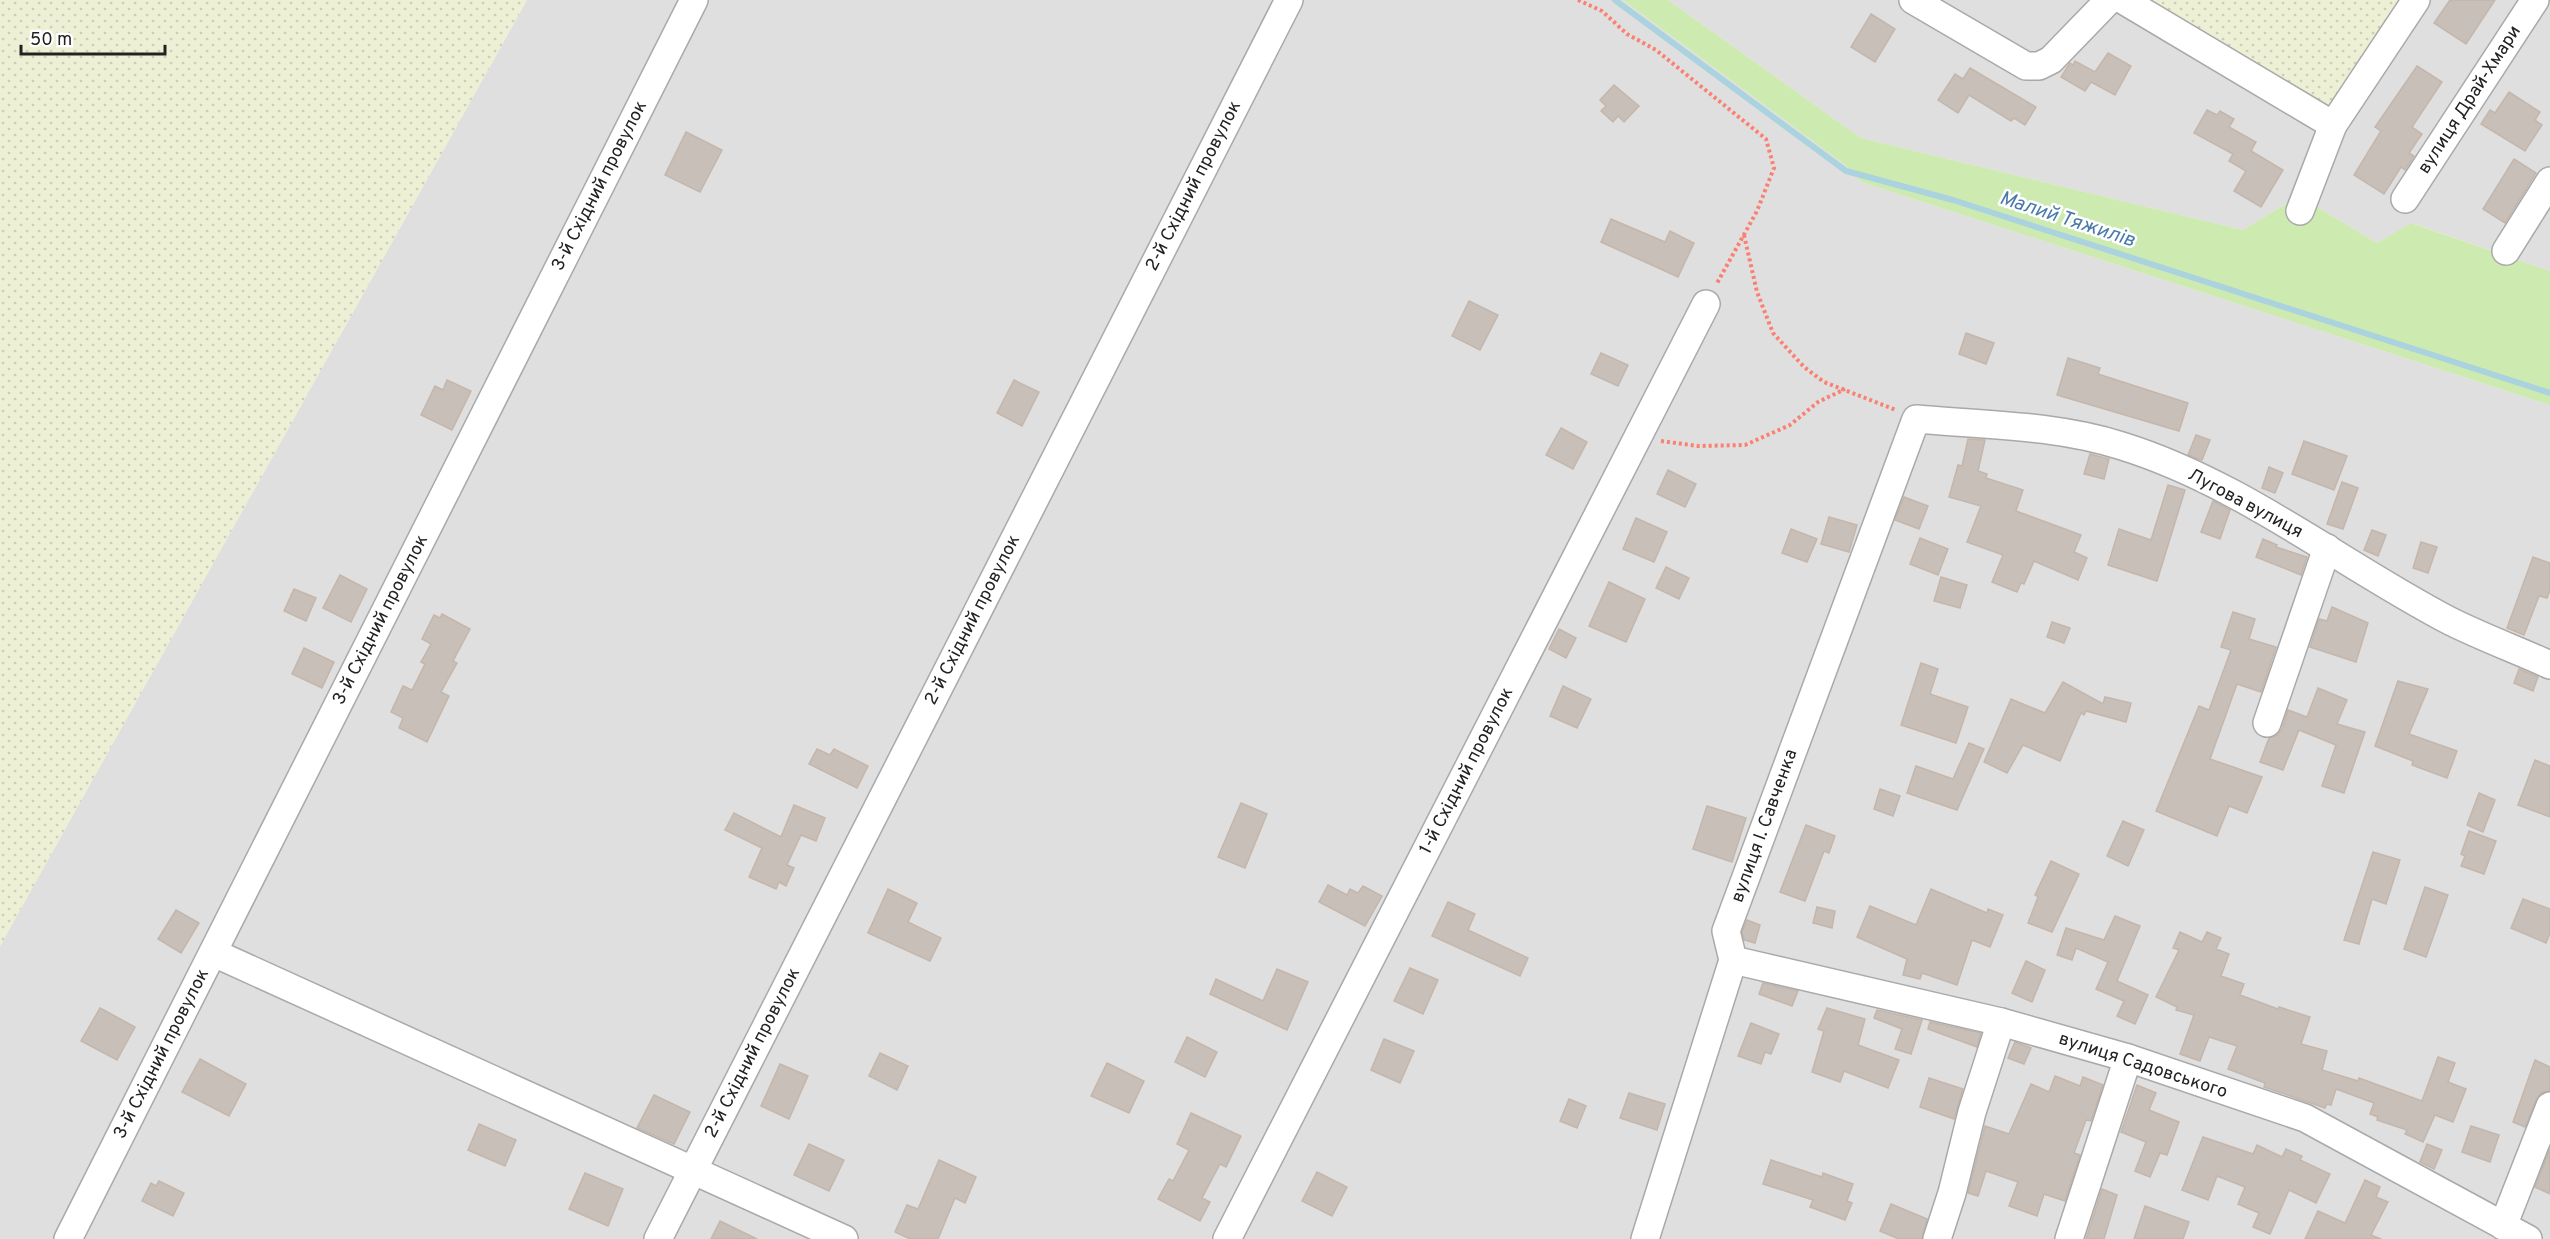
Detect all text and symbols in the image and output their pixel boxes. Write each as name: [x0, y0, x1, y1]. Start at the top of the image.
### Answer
scale bar: [21, 18, 165, 56]
street label: вулиця Драй-Хмари: [2413, 21, 2527, 179]
text: 50 m: [30, 29, 72, 52]
street label: 3-й Східний провулок: [547, 97, 653, 275]
street label: 2-й Східний провулок: [1141, 97, 1247, 275]
water label: Малий Тяжилів: [1996, 186, 2138, 254]
street label: Лугова вулиця: [2183, 464, 2307, 544]
street label: 3-й Східний провулок: [328, 531, 434, 709]
street label: 2-й Східний провулок: [920, 531, 1026, 709]
street label: 1-й Східний провулок: [1415, 684, 1519, 858]
street label: вулиця І. Савченка: [1727, 746, 1803, 906]
street label: 2-й Східний провулок: [700, 964, 806, 1142]
street label: 3-й Східний провулок: [109, 965, 215, 1143]
street label: вулиця Садовського: [2056, 1028, 2230, 1104]

